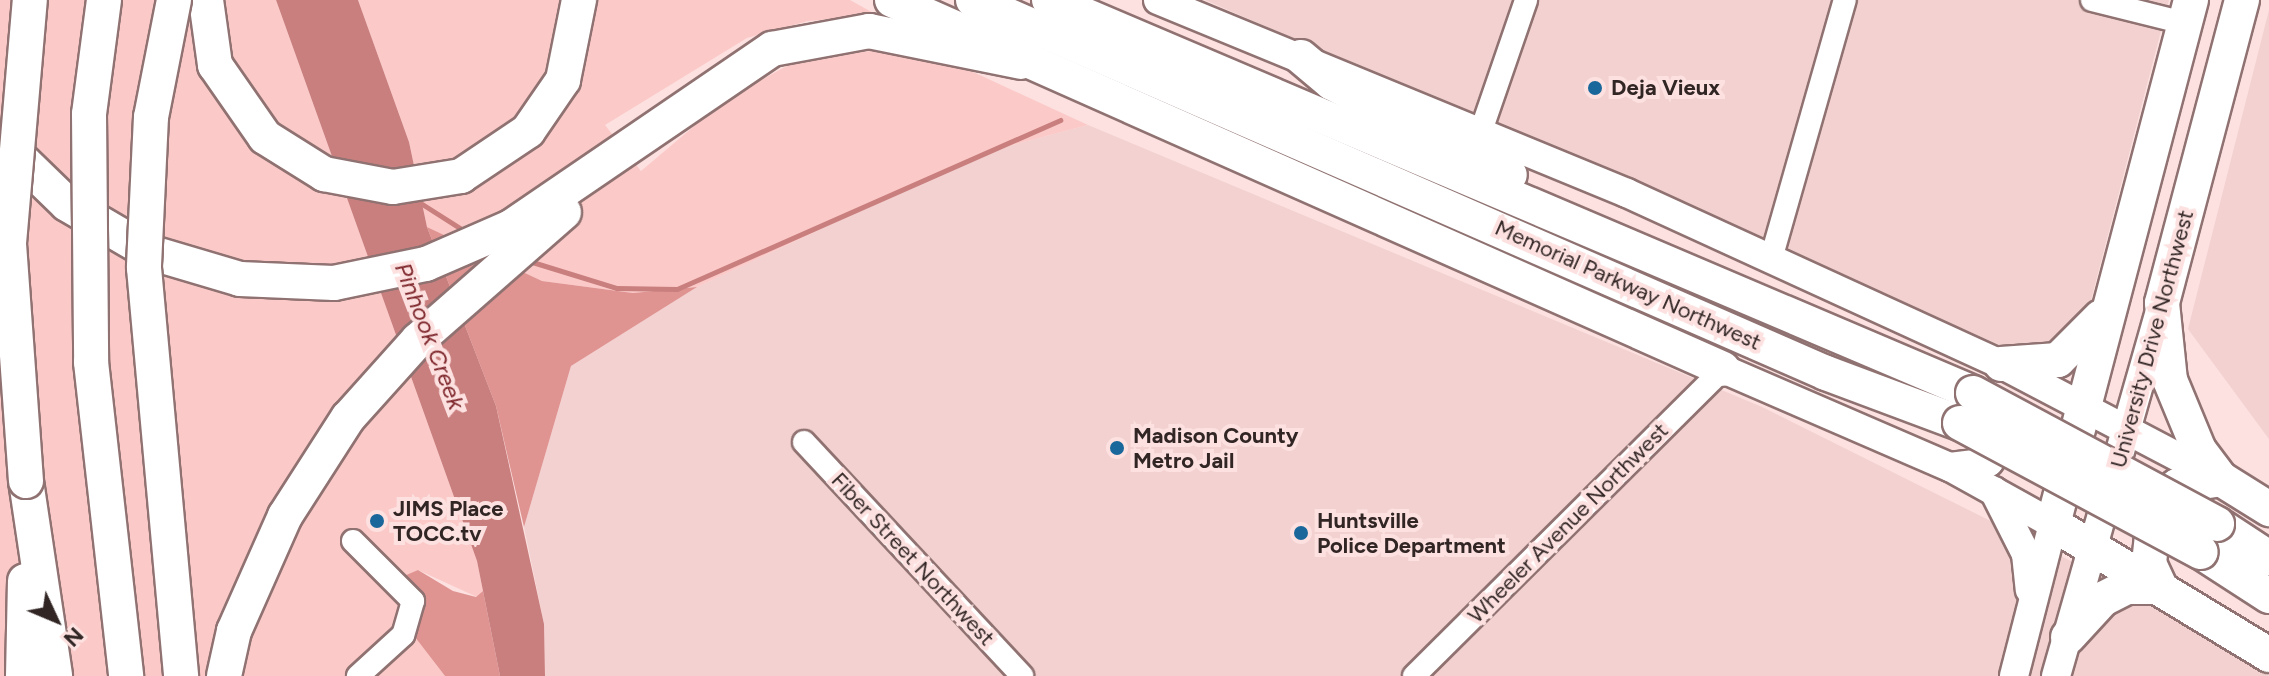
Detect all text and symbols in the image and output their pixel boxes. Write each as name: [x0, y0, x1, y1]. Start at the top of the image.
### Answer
place label: Deja Vieux: [1611, 75, 1720, 101]
marker: Deja Vieux: [1586, 79, 1604, 97]
street label: University Drive Northwest: [2105, 207, 2199, 471]
street label: Memorial Parkway Northwest: [1491, 214, 1765, 356]
water label: Pinhook Creek: [389, 258, 471, 414]
street label: Wheeler Avenue Northwest: [1462, 417, 1674, 629]
place label: Madison County Metro Jail: [1133, 422, 1298, 474]
marker: Madison County Metro Jail: [1108, 439, 1126, 457]
street label: Fiber Street Northwest: [826, 467, 1000, 651]
place label: JIMS Place TOCC.tv: [393, 495, 504, 546]
place label: Huntsville Police Department: [1317, 507, 1506, 558]
marker: JIMS Place TOCC.tv: [368, 512, 386, 530]
marker: Huntsville Police Department: [1292, 524, 1310, 542]
north arrow: [16, 580, 96, 660]
text: N: [58, 622, 89, 653]

